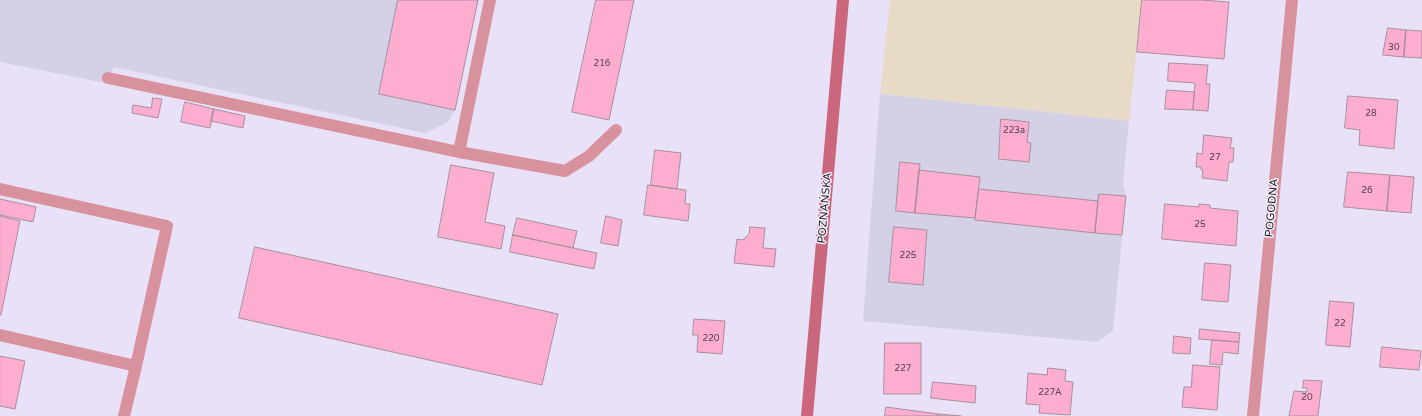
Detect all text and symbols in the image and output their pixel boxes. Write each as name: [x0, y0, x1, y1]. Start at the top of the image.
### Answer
house number: 30: [1388, 43, 1400, 53]
house number: 216: [594, 59, 610, 69]
house number: 28: [1365, 109, 1377, 119]
house number: 223a: [1003, 126, 1025, 136]
house number: 27: [1209, 153, 1221, 163]
street label: POZNAŃSKA: [815, 172, 835, 244]
street label: POGODNA: [1263, 178, 1281, 238]
house number: 26: [1361, 186, 1373, 196]
house number: 25: [1194, 220, 1206, 230]
house number: 225: [900, 251, 916, 261]
house number: 22: [1334, 319, 1346, 329]
house number: 220: [703, 334, 719, 344]
house number: 227: [895, 364, 911, 374]
house number: 227A: [1038, 388, 1062, 398]
house number: 20: [1301, 393, 1313, 403]

